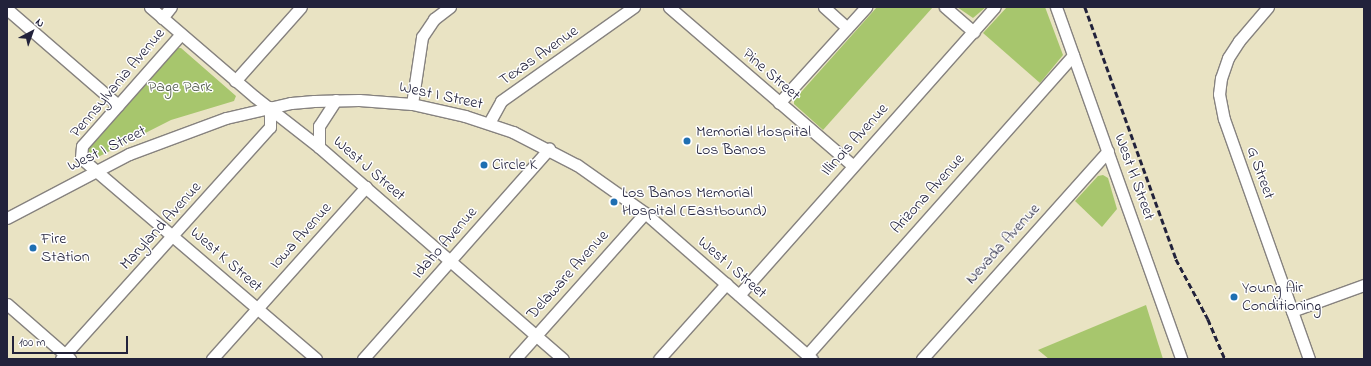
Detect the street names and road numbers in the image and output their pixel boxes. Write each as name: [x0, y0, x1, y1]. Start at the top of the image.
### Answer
street label: Texas Avenue: [496, 22, 582, 90]
street label: Pennsylvania Avenue: [67, 24, 169, 142]
street label: Pine Street: [738, 45, 804, 105]
street label: West I Street: [397, 78, 485, 114]
street label: Illinois Avenue: [817, 100, 893, 180]
street label: West I Street: [65, 122, 149, 176]
street label: West H Street: [1109, 131, 1159, 223]
street label: West J Street: [329, 132, 409, 206]
street label: G Street: [1242, 144, 1278, 202]
street label: Arizona Avenue: [887, 150, 969, 238]
street label: Maryland Avenue: [116, 178, 206, 274]
street label: Iowa Avenue: [266, 199, 336, 273]
street label: Nevada Avenue: [962, 200, 1044, 288]
street label: Idaho Avenue: [409, 203, 481, 283]
street label: West K Street: [186, 224, 266, 296]
street label: Delaware Avenue: [523, 226, 613, 324]
street label: West I Street: [694, 233, 770, 303]

